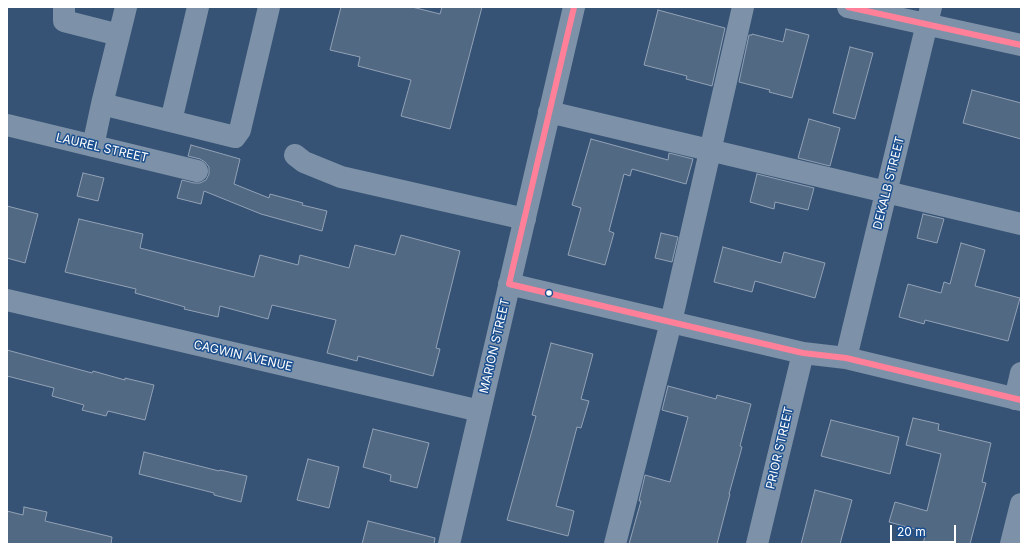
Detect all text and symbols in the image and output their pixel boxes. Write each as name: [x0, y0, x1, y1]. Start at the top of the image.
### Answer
street label: LAUREL STREET: [54, 130, 150, 166]
street label: DEKALB STREET: [870, 135, 908, 231]
unlabelled marker: [544, 288, 554, 298]
street label: MARION STREET: [477, 297, 513, 395]
street label: CAGWIN AVENUE: [192, 338, 294, 374]
street label: PRIOR STREET: [764, 405, 796, 491]
scale bar: [892, 517, 958, 543]
text: 20 m: [897, 524, 926, 539]

